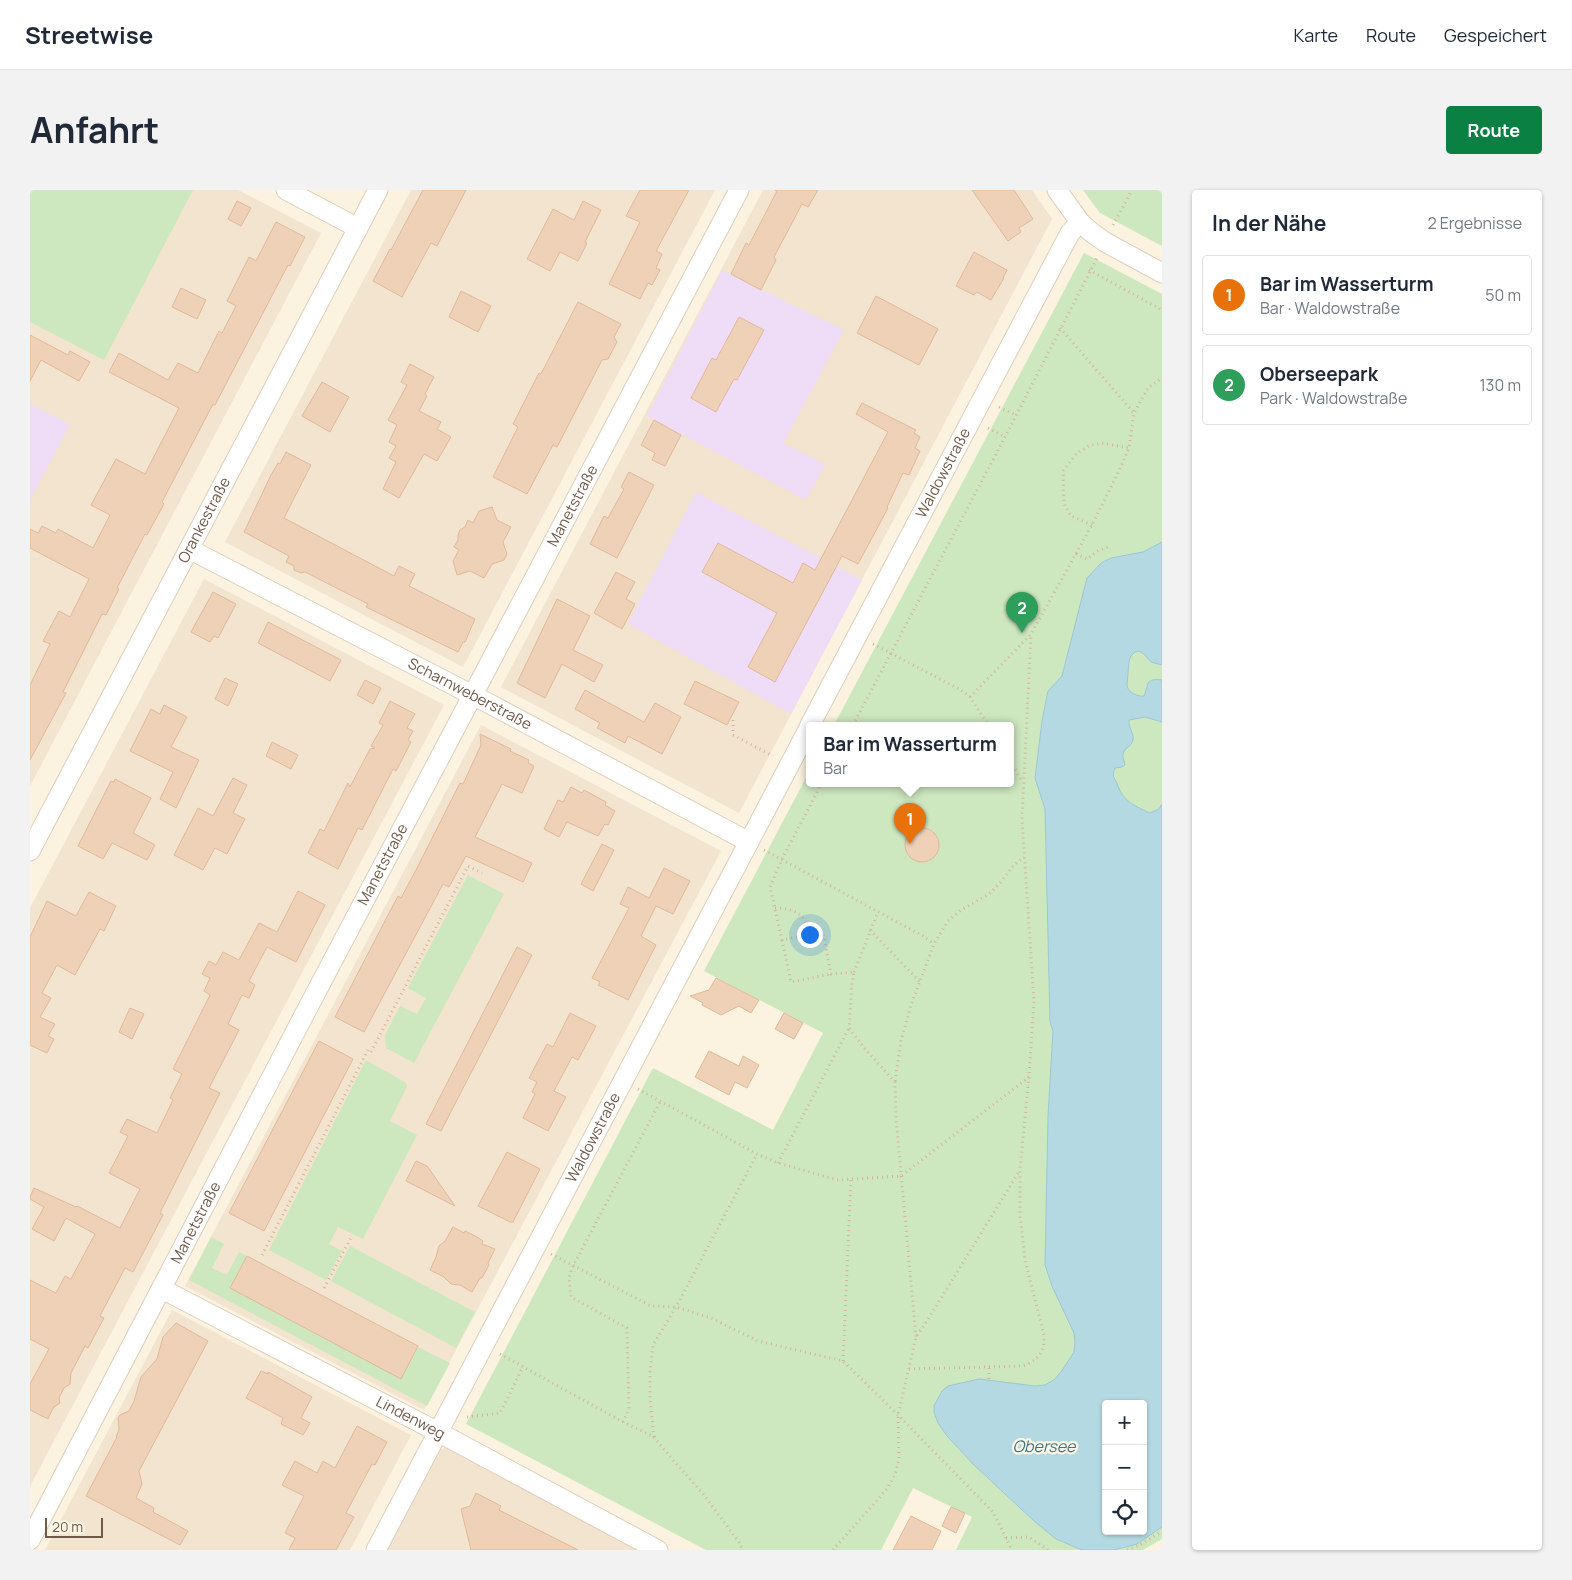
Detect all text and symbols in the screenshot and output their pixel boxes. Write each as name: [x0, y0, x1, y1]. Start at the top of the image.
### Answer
text: Streetwise: [25, 18, 153, 51]
text: Karte: [1293, 23, 1338, 47]
text: Route: [1366, 23, 1416, 47]
text: Gespeichert: [1444, 23, 1547, 47]
text: Anfahrt: [30, 106, 159, 154]
button: Route: [1446, 106, 1542, 154]
text: In der Nähe: [1212, 209, 1326, 237]
text: 2 Ergebnisse: [1427, 212, 1522, 234]
text: Bar im Wasserturm: [1260, 271, 1434, 297]
text: 1: [1225, 284, 1233, 306]
text: 50 m: [1485, 284, 1521, 306]
text: Bar · Waldowstraße: [1260, 297, 1400, 319]
text: Oberseepark: [1260, 361, 1378, 387]
text: 2: [1224, 374, 1234, 396]
text: 130 m: [1479, 374, 1521, 396]
text: Park · Waldowstraße: [1260, 387, 1407, 409]
street label: Waldowstraße: [910, 424, 975, 521]
street label: Manetstraße: [542, 461, 603, 550]
street label: Orankestraße: [173, 473, 235, 566]
pin: 2: [1006, 592, 1038, 633]
street label: Scharnweberstraße: [404, 653, 536, 735]
popup: [806, 722, 1014, 787]
text: Bar im Wasserturm: [823, 731, 997, 757]
text: Bar: [823, 757, 848, 779]
pin: 1: [894, 803, 926, 844]
street label: Manetstraße: [352, 820, 413, 909]
your location: [797, 922, 823, 948]
street label: Waldowstraße: [560, 1089, 625, 1186]
street label: Manetstraße: [165, 1178, 226, 1267]
street label: Lindenweg: [373, 1391, 449, 1444]
map controls: [1102, 1400, 1147, 1535]
button: +: [1102, 1400, 1147, 1445]
water label: Obersee: [1013, 1435, 1077, 1457]
button: −: [1102, 1445, 1147, 1490]
button: locate: [1102, 1490, 1147, 1535]
scale bar: [45, 1515, 102, 1538]
text: 20 m: [52, 1517, 83, 1536]

